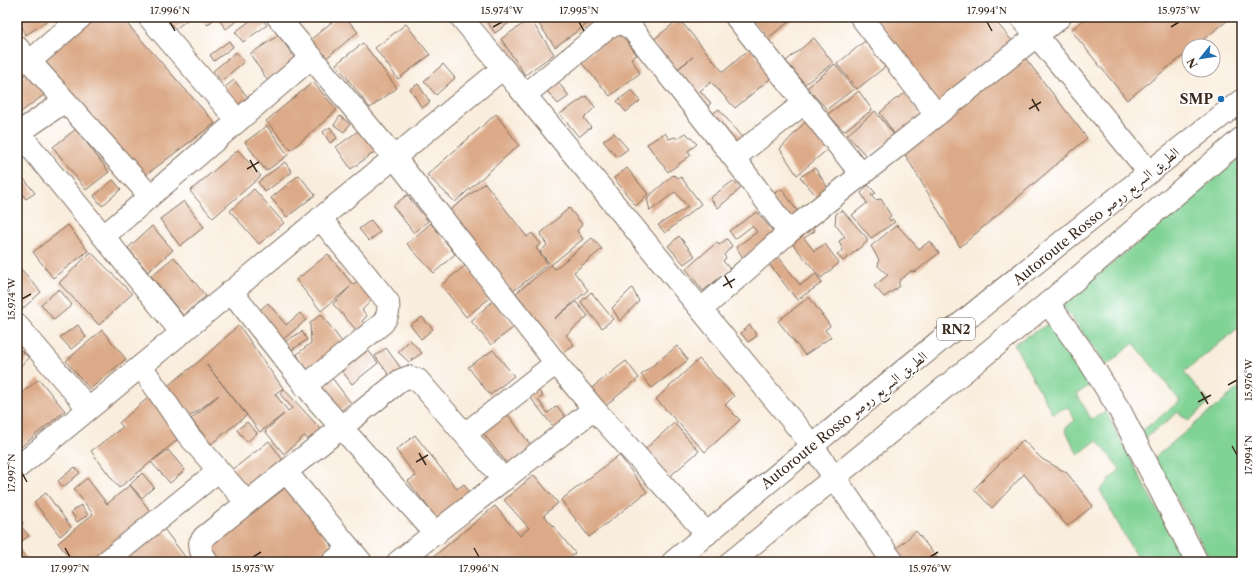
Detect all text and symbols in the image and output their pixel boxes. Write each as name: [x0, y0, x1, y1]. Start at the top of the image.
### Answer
text: 17.996°N: [150, 4, 190, 17]
text: 15.974°W: [481, 4, 524, 17]
text: 17.995°N: [559, 4, 599, 17]
text: 17.994°N: [967, 4, 1007, 17]
text: 15.975°W: [1158, 4, 1201, 17]
north arrow: [1181, 38, 1221, 78]
text: N: [1184, 55, 1201, 71]
place label: SMP: [1180, 90, 1213, 108]
marker: SMP: [1216, 94, 1226, 104]
street label: Autoroute Rosso الطريق السريع روصو: [1008, 143, 1186, 293]
text: 15.974°W: [5, 277, 18, 320]
road number: RN2: [937, 318, 975, 340]
street label: Autoroute Rosso الطريق السريع روصو: [756, 347, 934, 497]
text: 15.976°W: [1242, 358, 1255, 401]
text: 17.994°N: [1242, 435, 1255, 475]
text: 17.997°N: [5, 453, 18, 493]
text: 17.997°N: [50, 562, 90, 575]
text: 15.975°W: [232, 562, 275, 575]
text: 17.996°N: [459, 562, 499, 575]
text: 15.976°W: [909, 562, 952, 575]

